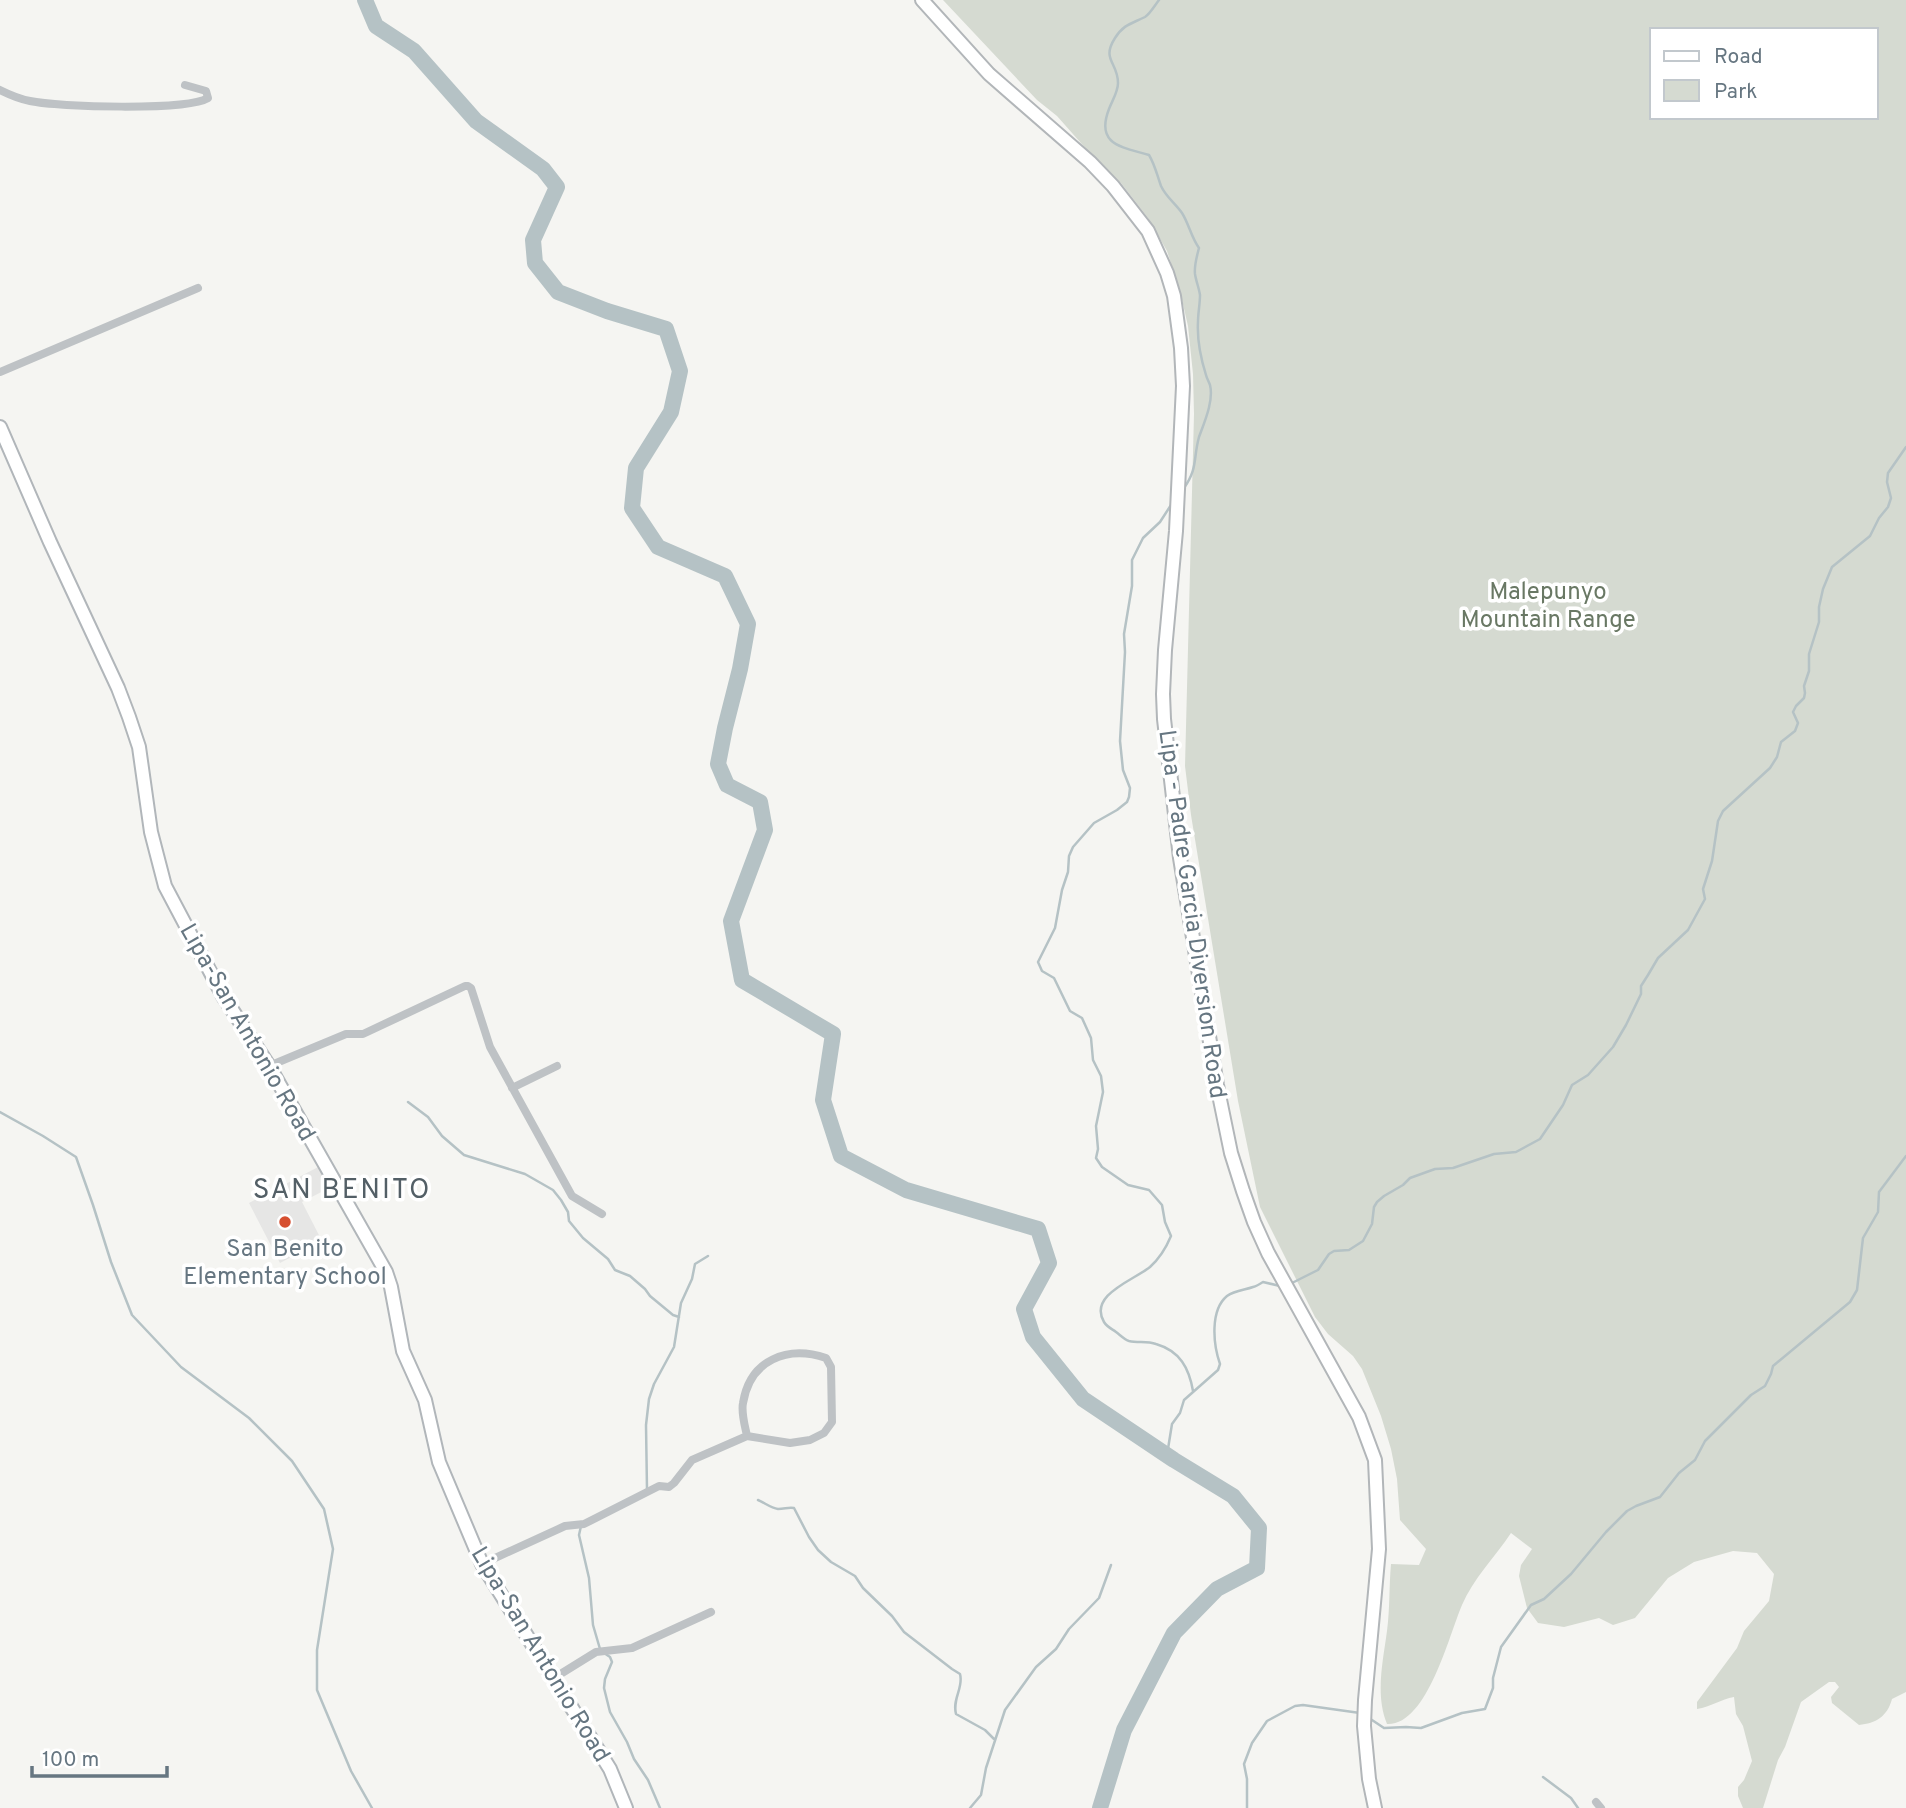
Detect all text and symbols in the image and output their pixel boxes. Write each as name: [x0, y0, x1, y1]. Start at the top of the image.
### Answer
legend: [1650, 28, 1878, 119]
text: Road: [1714, 44, 1763, 71]
text: Park: [1714, 79, 1757, 106]
park label: Malepunyo Mountain Range: [1460, 578, 1636, 636]
street label: Lipa - Padre Garcia Diversion Road: [1150, 728, 1232, 1101]
street label: Lipa-San Antonio Road: [172, 919, 321, 1147]
district label: SAN BENITO: [253, 1173, 431, 1209]
marker: San Benito Elementary School: [277, 1214, 293, 1230]
place label: San Benito Elementary School: [183, 1235, 387, 1293]
street label: Lipa-San Antonio Road: [463, 1542, 616, 1768]
scale bar: [32, 1734, 166, 1778]
text: 100 m: [42, 1747, 99, 1774]

